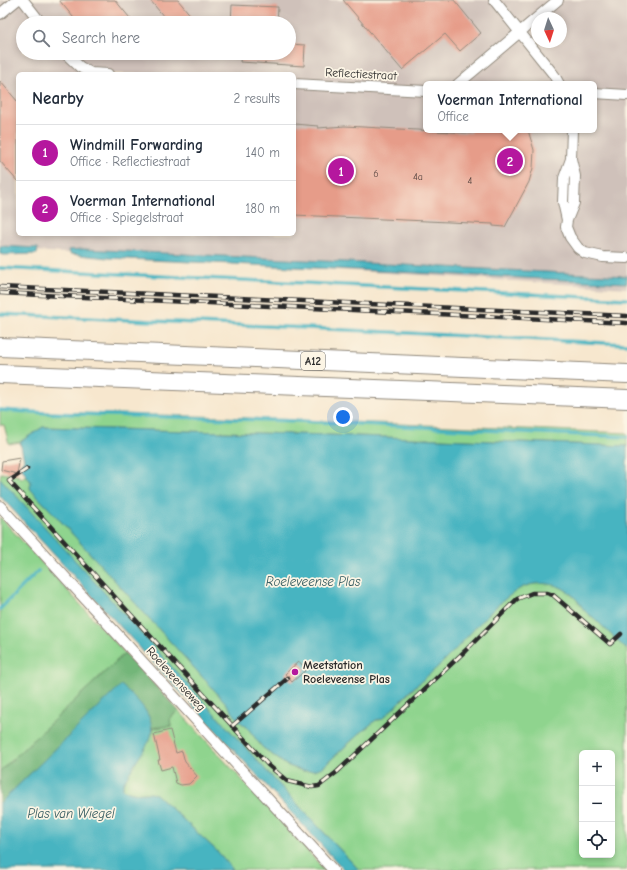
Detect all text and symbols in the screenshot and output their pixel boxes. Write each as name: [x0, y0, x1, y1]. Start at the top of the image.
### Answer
north arrow: [531, 12, 567, 48]
search box: [16, 16, 296, 60]
icon: search: [30, 27, 52, 49]
text: Search here: [62, 29, 140, 47]
street label: Reflectiestraat: [325, 65, 398, 83]
popup: [423, 81, 597, 133]
text: Nearby: [32, 89, 83, 108]
text: 2 results: [233, 91, 280, 106]
text: Voerman International: [438, 91, 582, 109]
text: Office: [438, 109, 469, 124]
text: Windmill Forwarding: [70, 136, 203, 154]
text: 1: [42, 145, 48, 160]
text: 140 m: [246, 145, 280, 160]
pin: 2: [497, 146, 523, 176]
text: Office · Reflectiestraat: [70, 154, 190, 169]
pin: 1: [328, 156, 354, 186]
house number: 6: [373, 168, 379, 180]
house number: 4a: [413, 171, 423, 183]
house number: 4: [468, 175, 473, 187]
text: Voerman International: [70, 192, 215, 210]
text: 2: [42, 201, 48, 216]
text: 180 m: [245, 201, 280, 216]
text: Office · Spiegelstraat: [70, 210, 183, 225]
road number: A12: [301, 352, 325, 370]
your location: [333, 407, 353, 427]
water label: Roeleveense Plas: [266, 574, 361, 589]
street label: Roeleveenseweg: [143, 644, 209, 714]
place label: Meetstation Roeleveense Plas: [303, 658, 390, 686]
marker: Meetstation Roeleveense Plas: [290, 667, 300, 677]
map controls: [579, 750, 615, 858]
button: +: [579, 750, 615, 786]
button: −: [579, 786, 615, 822]
water label: Plas van Wiegel: [27, 806, 115, 821]
button: locate: [579, 822, 615, 858]

